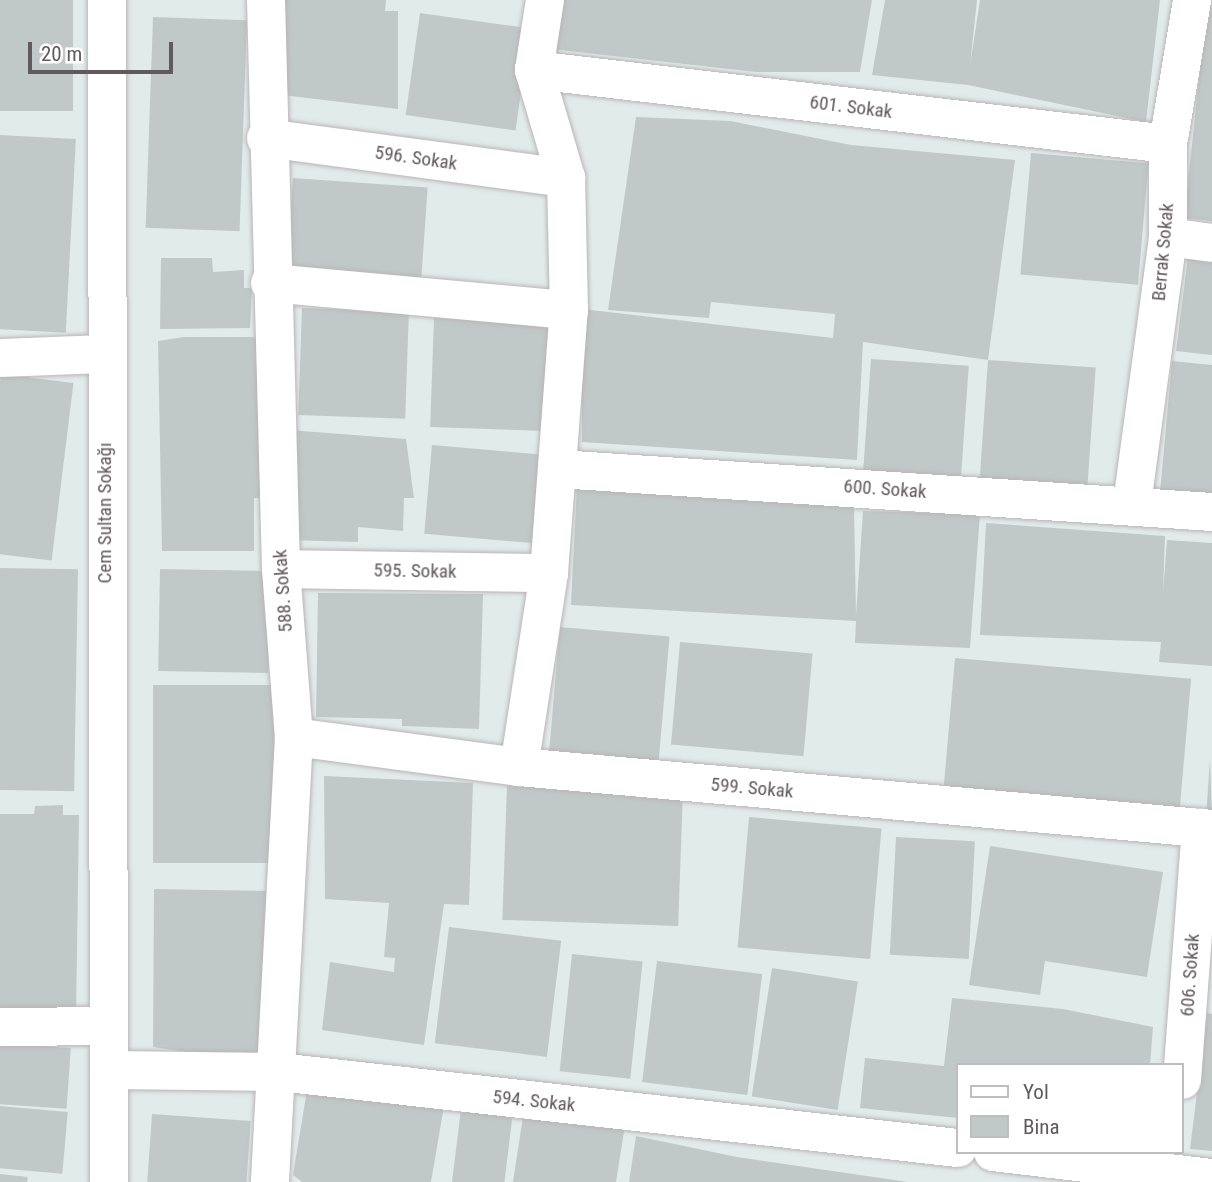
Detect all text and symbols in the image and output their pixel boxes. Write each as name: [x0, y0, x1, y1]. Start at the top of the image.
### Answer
scale bar: [32, 28, 177, 72]
text: 20 m: [41, 42, 82, 66]
street label: 601. Sokak: [808, 91, 894, 123]
street label: 596. Sokak: [373, 141, 459, 175]
street label: Berrak Sokak: [1147, 202, 1179, 302]
street label: Cem Sultan Sokağı: [94, 443, 116, 583]
street label: 600. Sokak: [843, 475, 927, 503]
street label: 588. Sokak: [269, 549, 297, 633]
street label: 595. Sokak: [373, 559, 457, 583]
street label: 599. Sokak: [710, 773, 794, 803]
street label: 606. Sokak: [1176, 933, 1204, 1017]
legend: [956, 1063, 1184, 1154]
text: Yol: [1023, 1080, 1049, 1104]
street label: 594. Sokak: [491, 1085, 577, 1117]
text: Bina: [1023, 1115, 1060, 1139]

